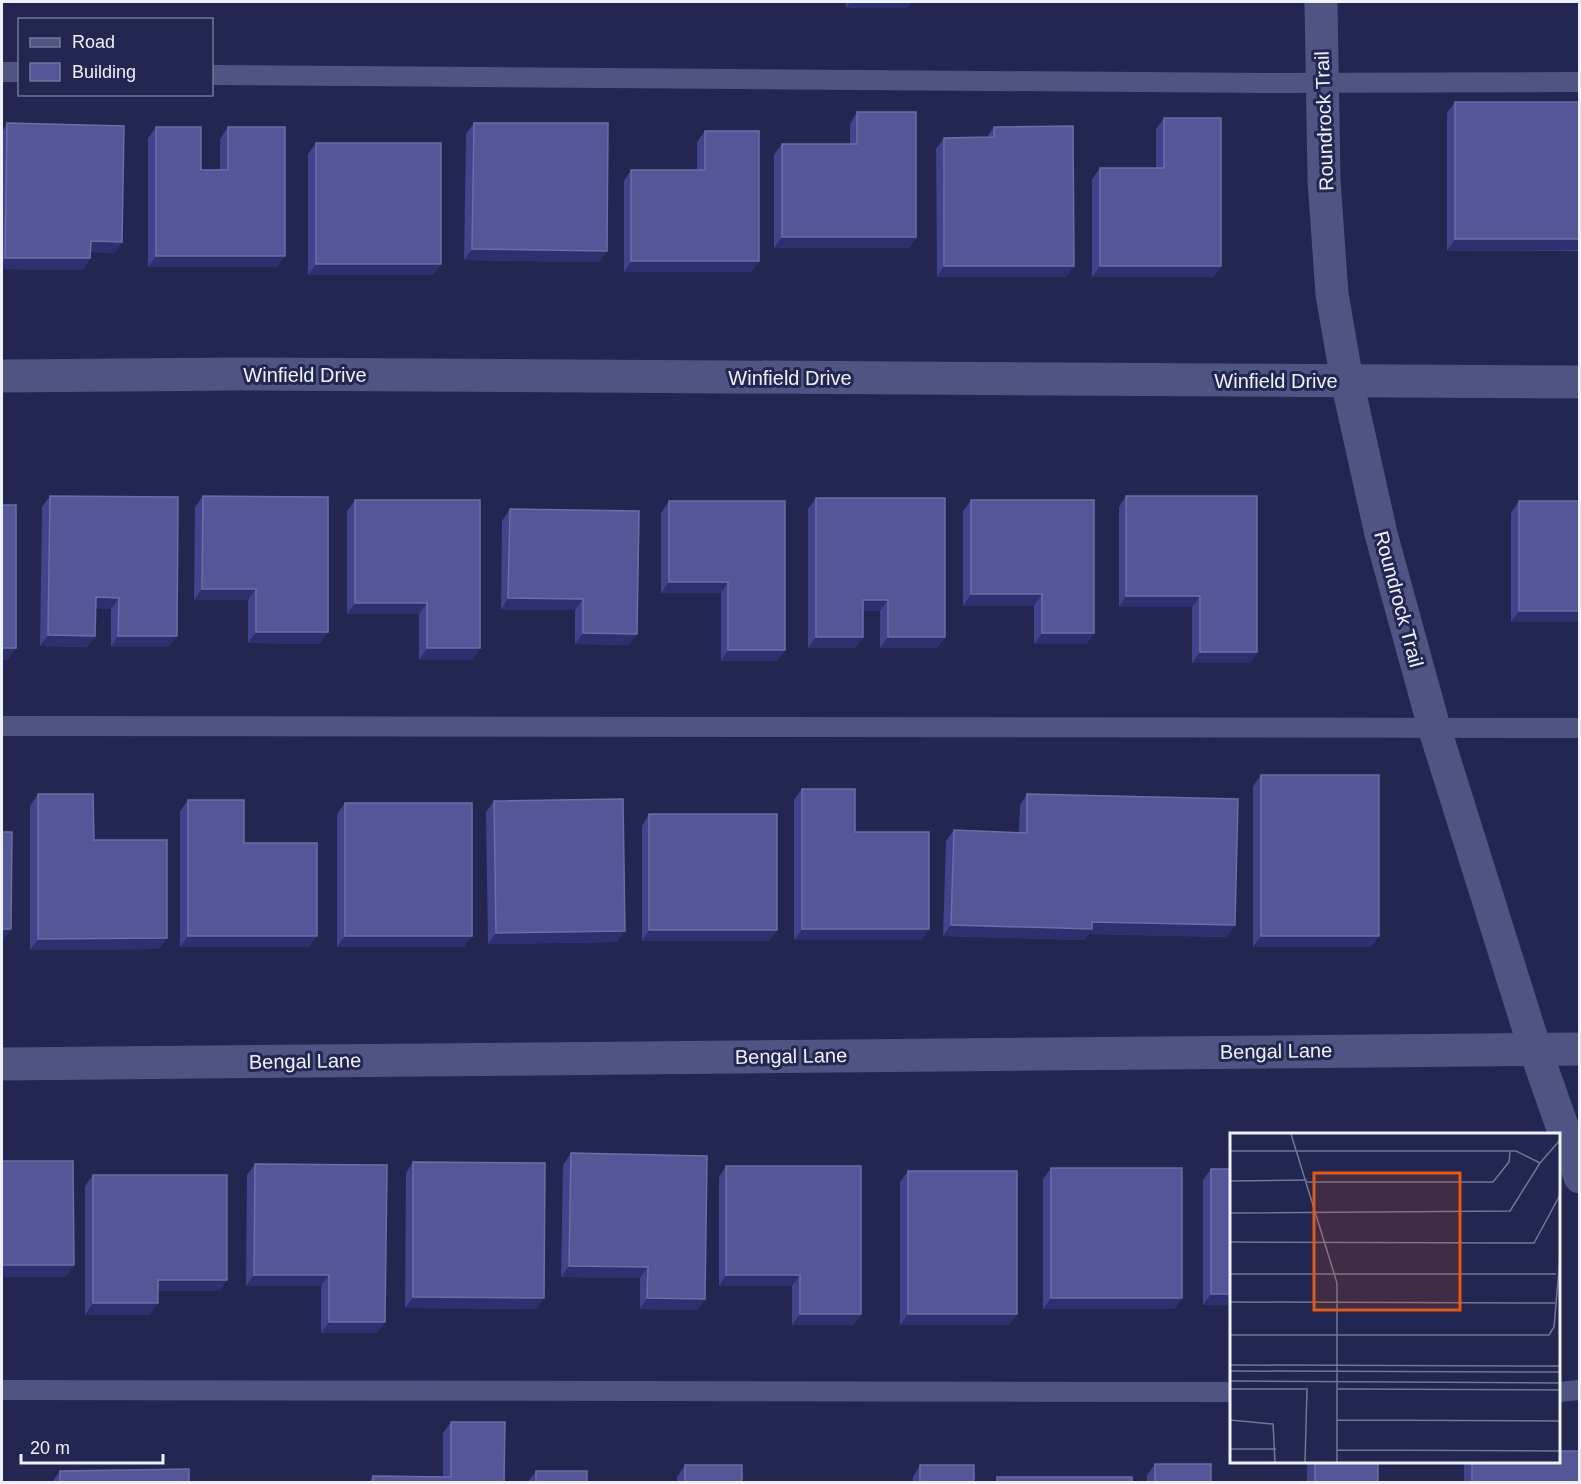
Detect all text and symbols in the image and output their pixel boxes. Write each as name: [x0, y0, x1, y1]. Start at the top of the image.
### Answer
legend: [18, 18, 213, 96]
text: Road: [72, 32, 115, 52]
street label: Roundrock Trail: [1311, 51, 1337, 191]
text: Building: [72, 62, 136, 82]
street label: Winfield Drive: [243, 364, 367, 386]
street label: Winfield Drive: [728, 367, 852, 389]
street label: Winfield Drive: [1214, 370, 1338, 392]
street label: Roundrock Trail: [1370, 529, 1428, 669]
street label: Bengal Lane: [1220, 1039, 1332, 1063]
street label: Bengal Lane: [735, 1044, 847, 1068]
street label: Bengal Lane: [249, 1049, 361, 1073]
inset map: [1230, 1133, 1560, 1463]
scale bar: [21, 1427, 164, 1465]
text: 20 m: [30, 1438, 70, 1458]

